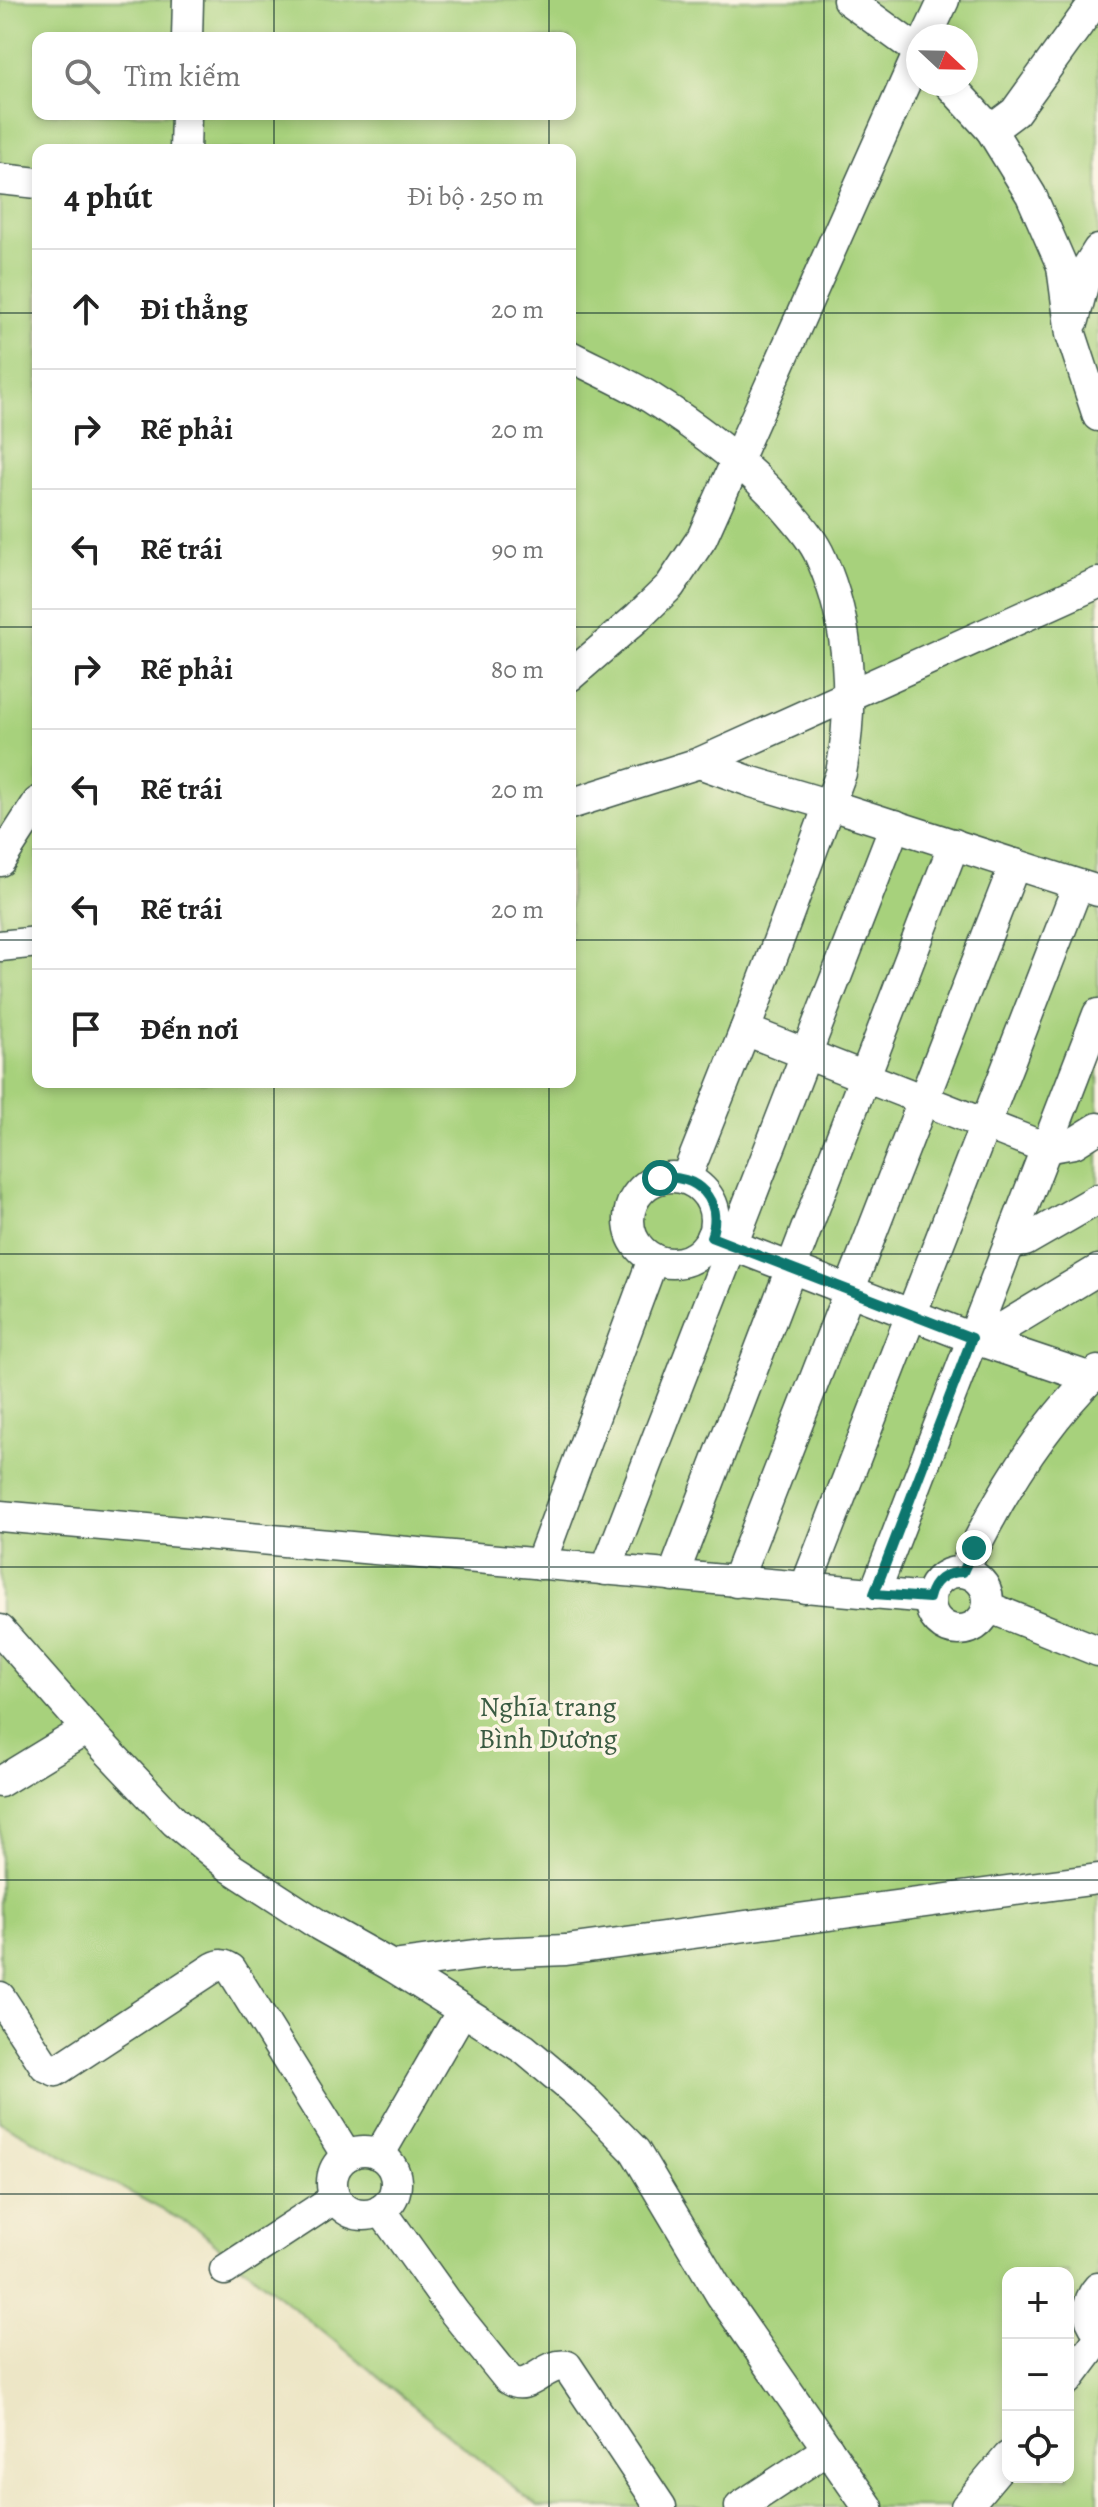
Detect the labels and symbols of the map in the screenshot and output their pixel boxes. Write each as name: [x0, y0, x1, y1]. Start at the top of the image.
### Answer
north arrow: [906, 24, 978, 96]
route start: [642, 1160, 678, 1196]
route end: [956, 1530, 992, 1566]
park label: Nghĩa trang Bình Dương: [478, 1688, 618, 1758]

